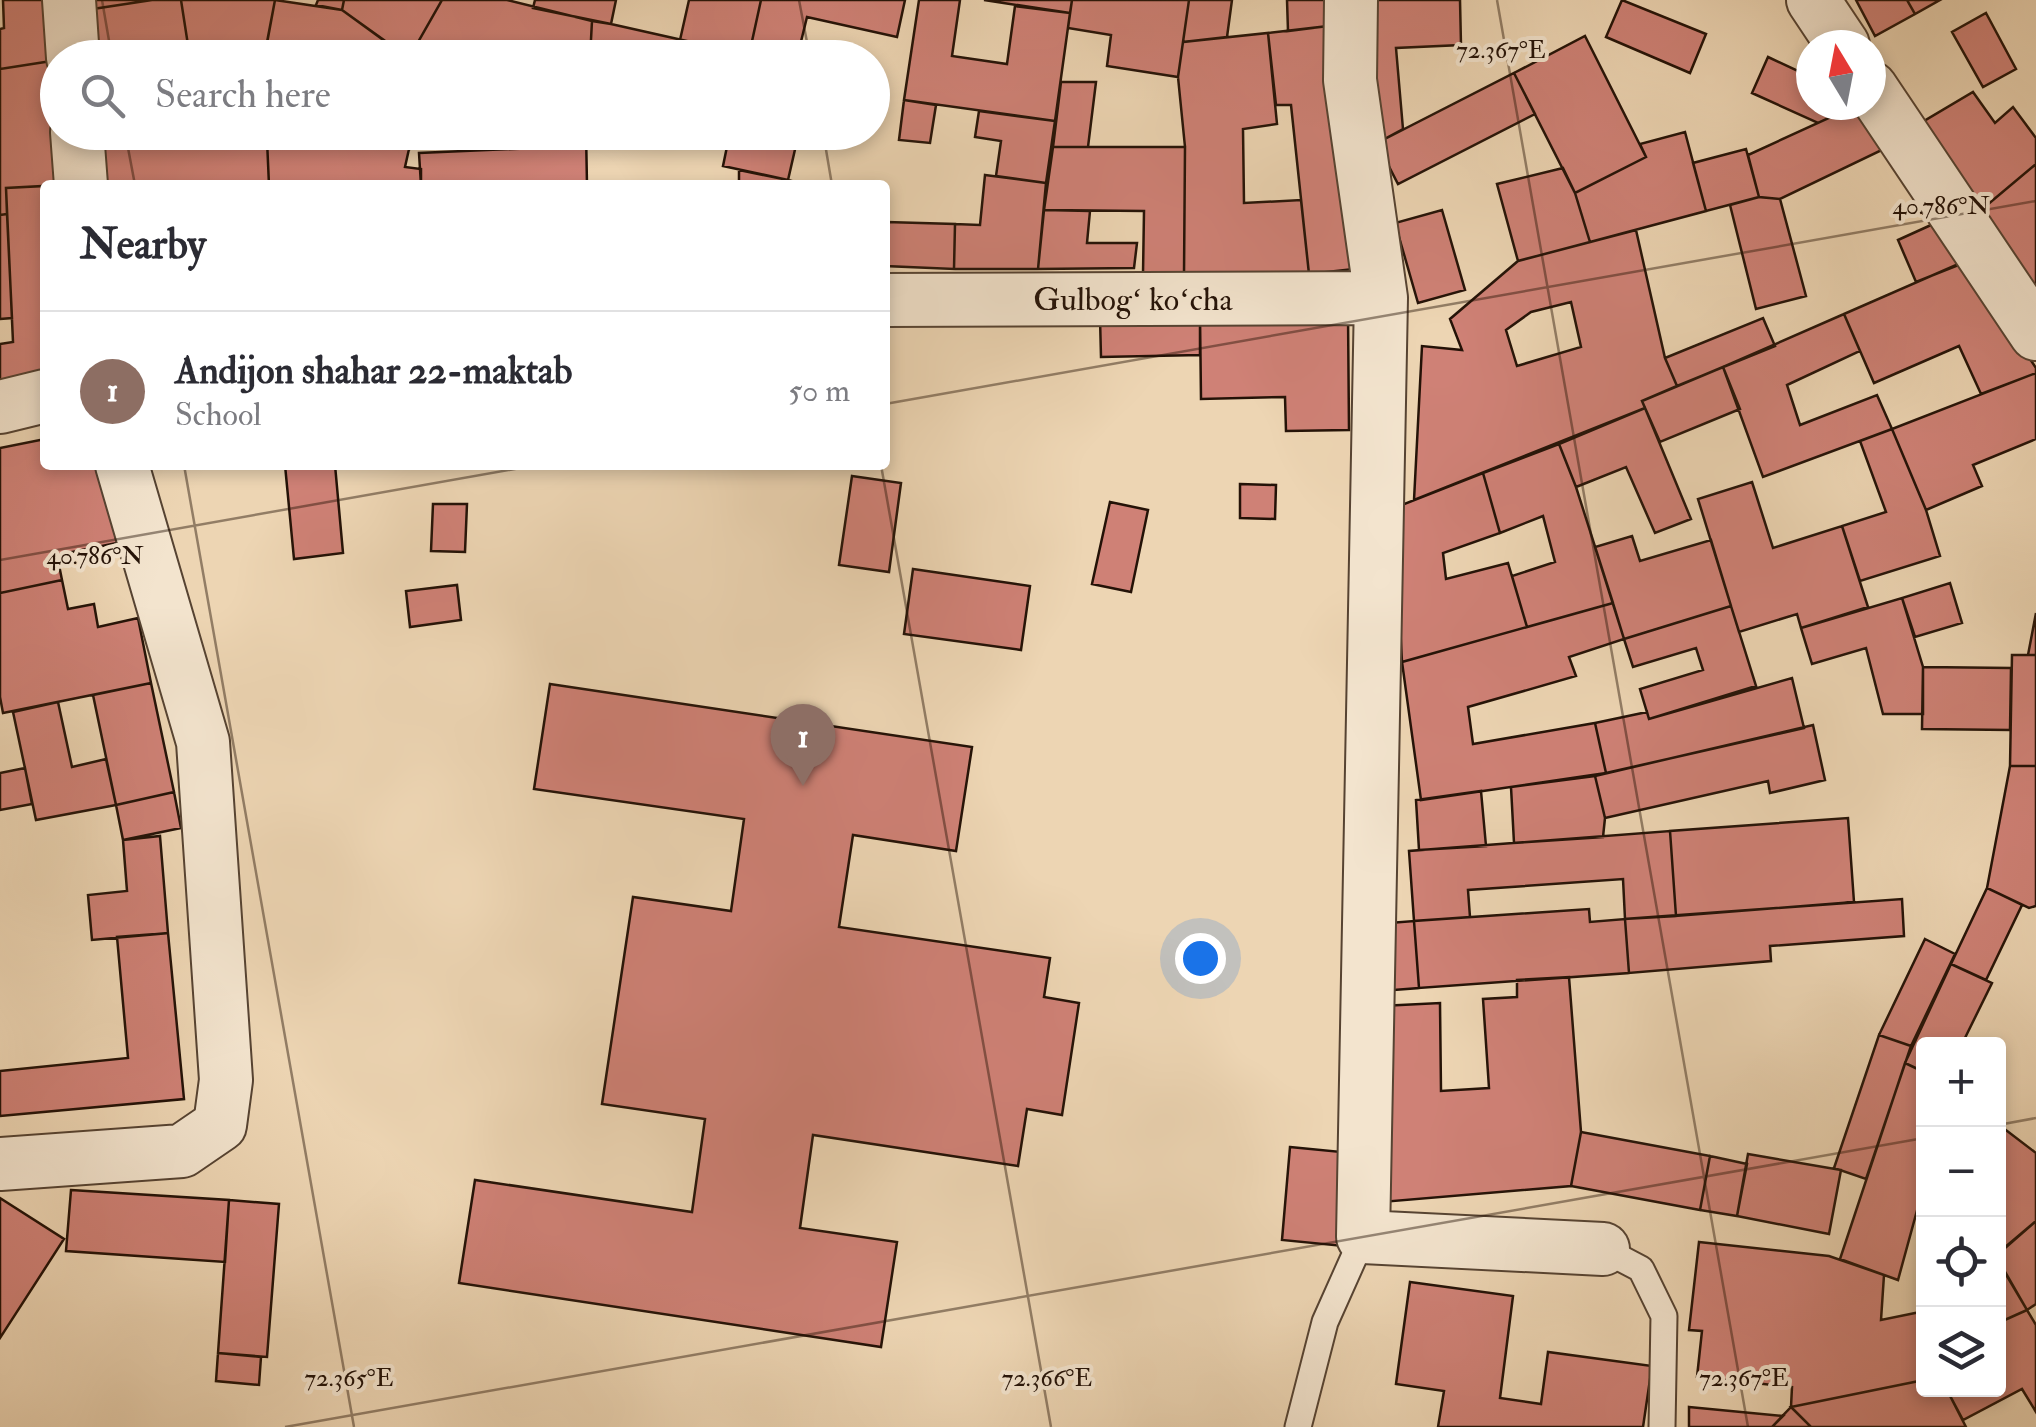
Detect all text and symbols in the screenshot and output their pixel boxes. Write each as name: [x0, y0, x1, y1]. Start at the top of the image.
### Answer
north arrow: [1796, 30, 1886, 120]
text: 72.367°E: [1456, 35, 1546, 66]
search box: [40, 40, 890, 150]
icon: search: [75, 68, 130, 123]
text: Search here: [155, 71, 331, 119]
text: 40.786°N: [1892, 191, 1990, 222]
text: Nearby: [80, 219, 206, 271]
street label: Gulbogʻ koʻcha: [1033, 280, 1234, 320]
text: Andijon shahar 22-maktab: [175, 347, 572, 395]
text: 1: [107, 371, 118, 411]
text: 50 m: [788, 371, 850, 411]
text: School: [175, 395, 261, 435]
text: 40.786°N: [46, 541, 144, 572]
pin: 1: [770, 704, 836, 786]
your location: [1175, 933, 1226, 984]
map controls: [1916, 1037, 2006, 1397]
button: +: [1916, 1037, 2006, 1127]
button: −: [1916, 1127, 2006, 1217]
button: locate: [1916, 1217, 2006, 1307]
button: layers: [1916, 1307, 2006, 1397]
text: 72.365°E: [304, 1363, 394, 1394]
text: 72.366°E: [1002, 1363, 1092, 1394]
text: 72.367°E: [1699, 1363, 1789, 1394]

